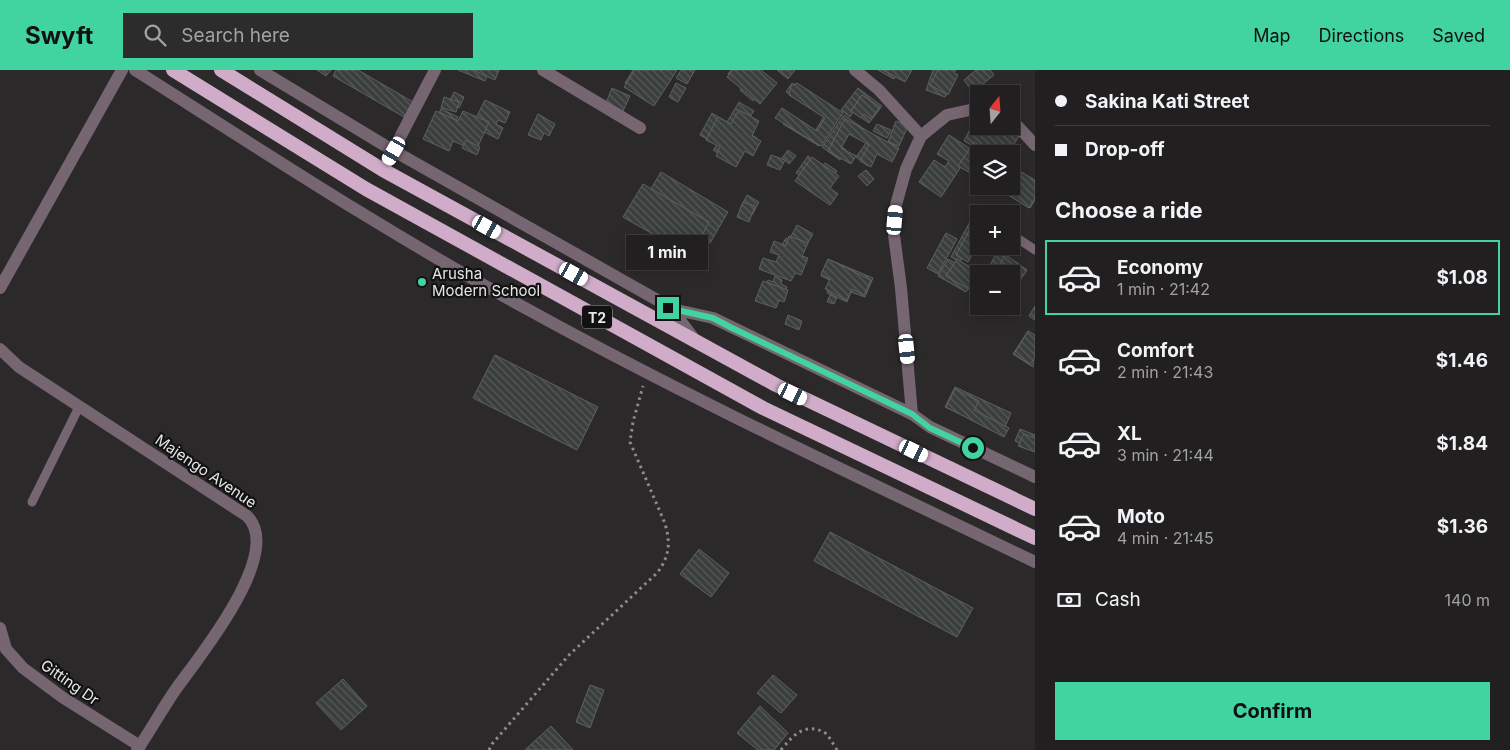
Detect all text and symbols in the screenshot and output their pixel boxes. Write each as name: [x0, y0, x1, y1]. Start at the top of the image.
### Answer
search box: [123, 13, 473, 58]
text: Swyft: [25, 21, 93, 50]
icon: search: [141, 21, 169, 49]
text: Search here: [181, 24, 290, 47]
text: Map: [1253, 25, 1291, 46]
text: Directions: [1319, 25, 1404, 46]
text: Saved: [1432, 25, 1485, 46]
north arrow: [970, 85, 1020, 135]
map controls: [970, 85, 1020, 315]
text: Sakina Kati Street: [1085, 90, 1250, 113]
car: [380, 134, 407, 168]
text: Drop-off: [1085, 138, 1165, 161]
button: layers: [970, 145, 1020, 195]
text: Choose a ride: [1055, 197, 1203, 223]
car: [886, 204, 903, 236]
button: +: [970, 205, 1020, 255]
car: [470, 213, 503, 241]
callout: 1 min: [627, 236, 709, 270]
text: 1 min: [647, 242, 687, 262]
icon: car: [1057, 255, 1102, 300]
text: Economy: [1117, 256, 1203, 279]
car: [557, 260, 590, 288]
place label: Arusha Modern School: [432, 264, 540, 300]
button: −: [970, 265, 1020, 315]
text: $1.08: [1436, 266, 1488, 289]
marker: Arusha Modern School: [416, 276, 428, 288]
text: 1 min · 21:42: [1117, 279, 1210, 299]
route end: [657, 297, 679, 319]
road number: T2: [582, 306, 612, 328]
car: [897, 333, 916, 365]
icon: car: [1057, 338, 1102, 383]
text: Comfort: [1117, 339, 1194, 362]
text: $1.46: [1436, 349, 1488, 372]
text: 2 min · 21:43: [1117, 362, 1213, 382]
car: [776, 381, 809, 407]
icon: car: [1057, 421, 1102, 466]
text: XL: [1117, 422, 1142, 445]
street label: Majengo Avenue: [152, 430, 260, 512]
text: $1.84: [1436, 432, 1488, 455]
route start: [962, 437, 984, 459]
car: [897, 438, 930, 464]
text: 3 min · 21:44: [1117, 445, 1214, 465]
icon: car: [1057, 504, 1102, 549]
text: Moto: [1117, 505, 1165, 528]
text: $1.36: [1437, 515, 1488, 538]
text: 4 min · 21:45: [1117, 528, 1214, 548]
icon: cash: [1055, 586, 1083, 614]
text: Cash: [1095, 588, 1141, 611]
text: 140 m: [1445, 590, 1490, 610]
street label: Gitting Dr: [37, 655, 103, 709]
button: Confirm: [1055, 682, 1490, 740]

